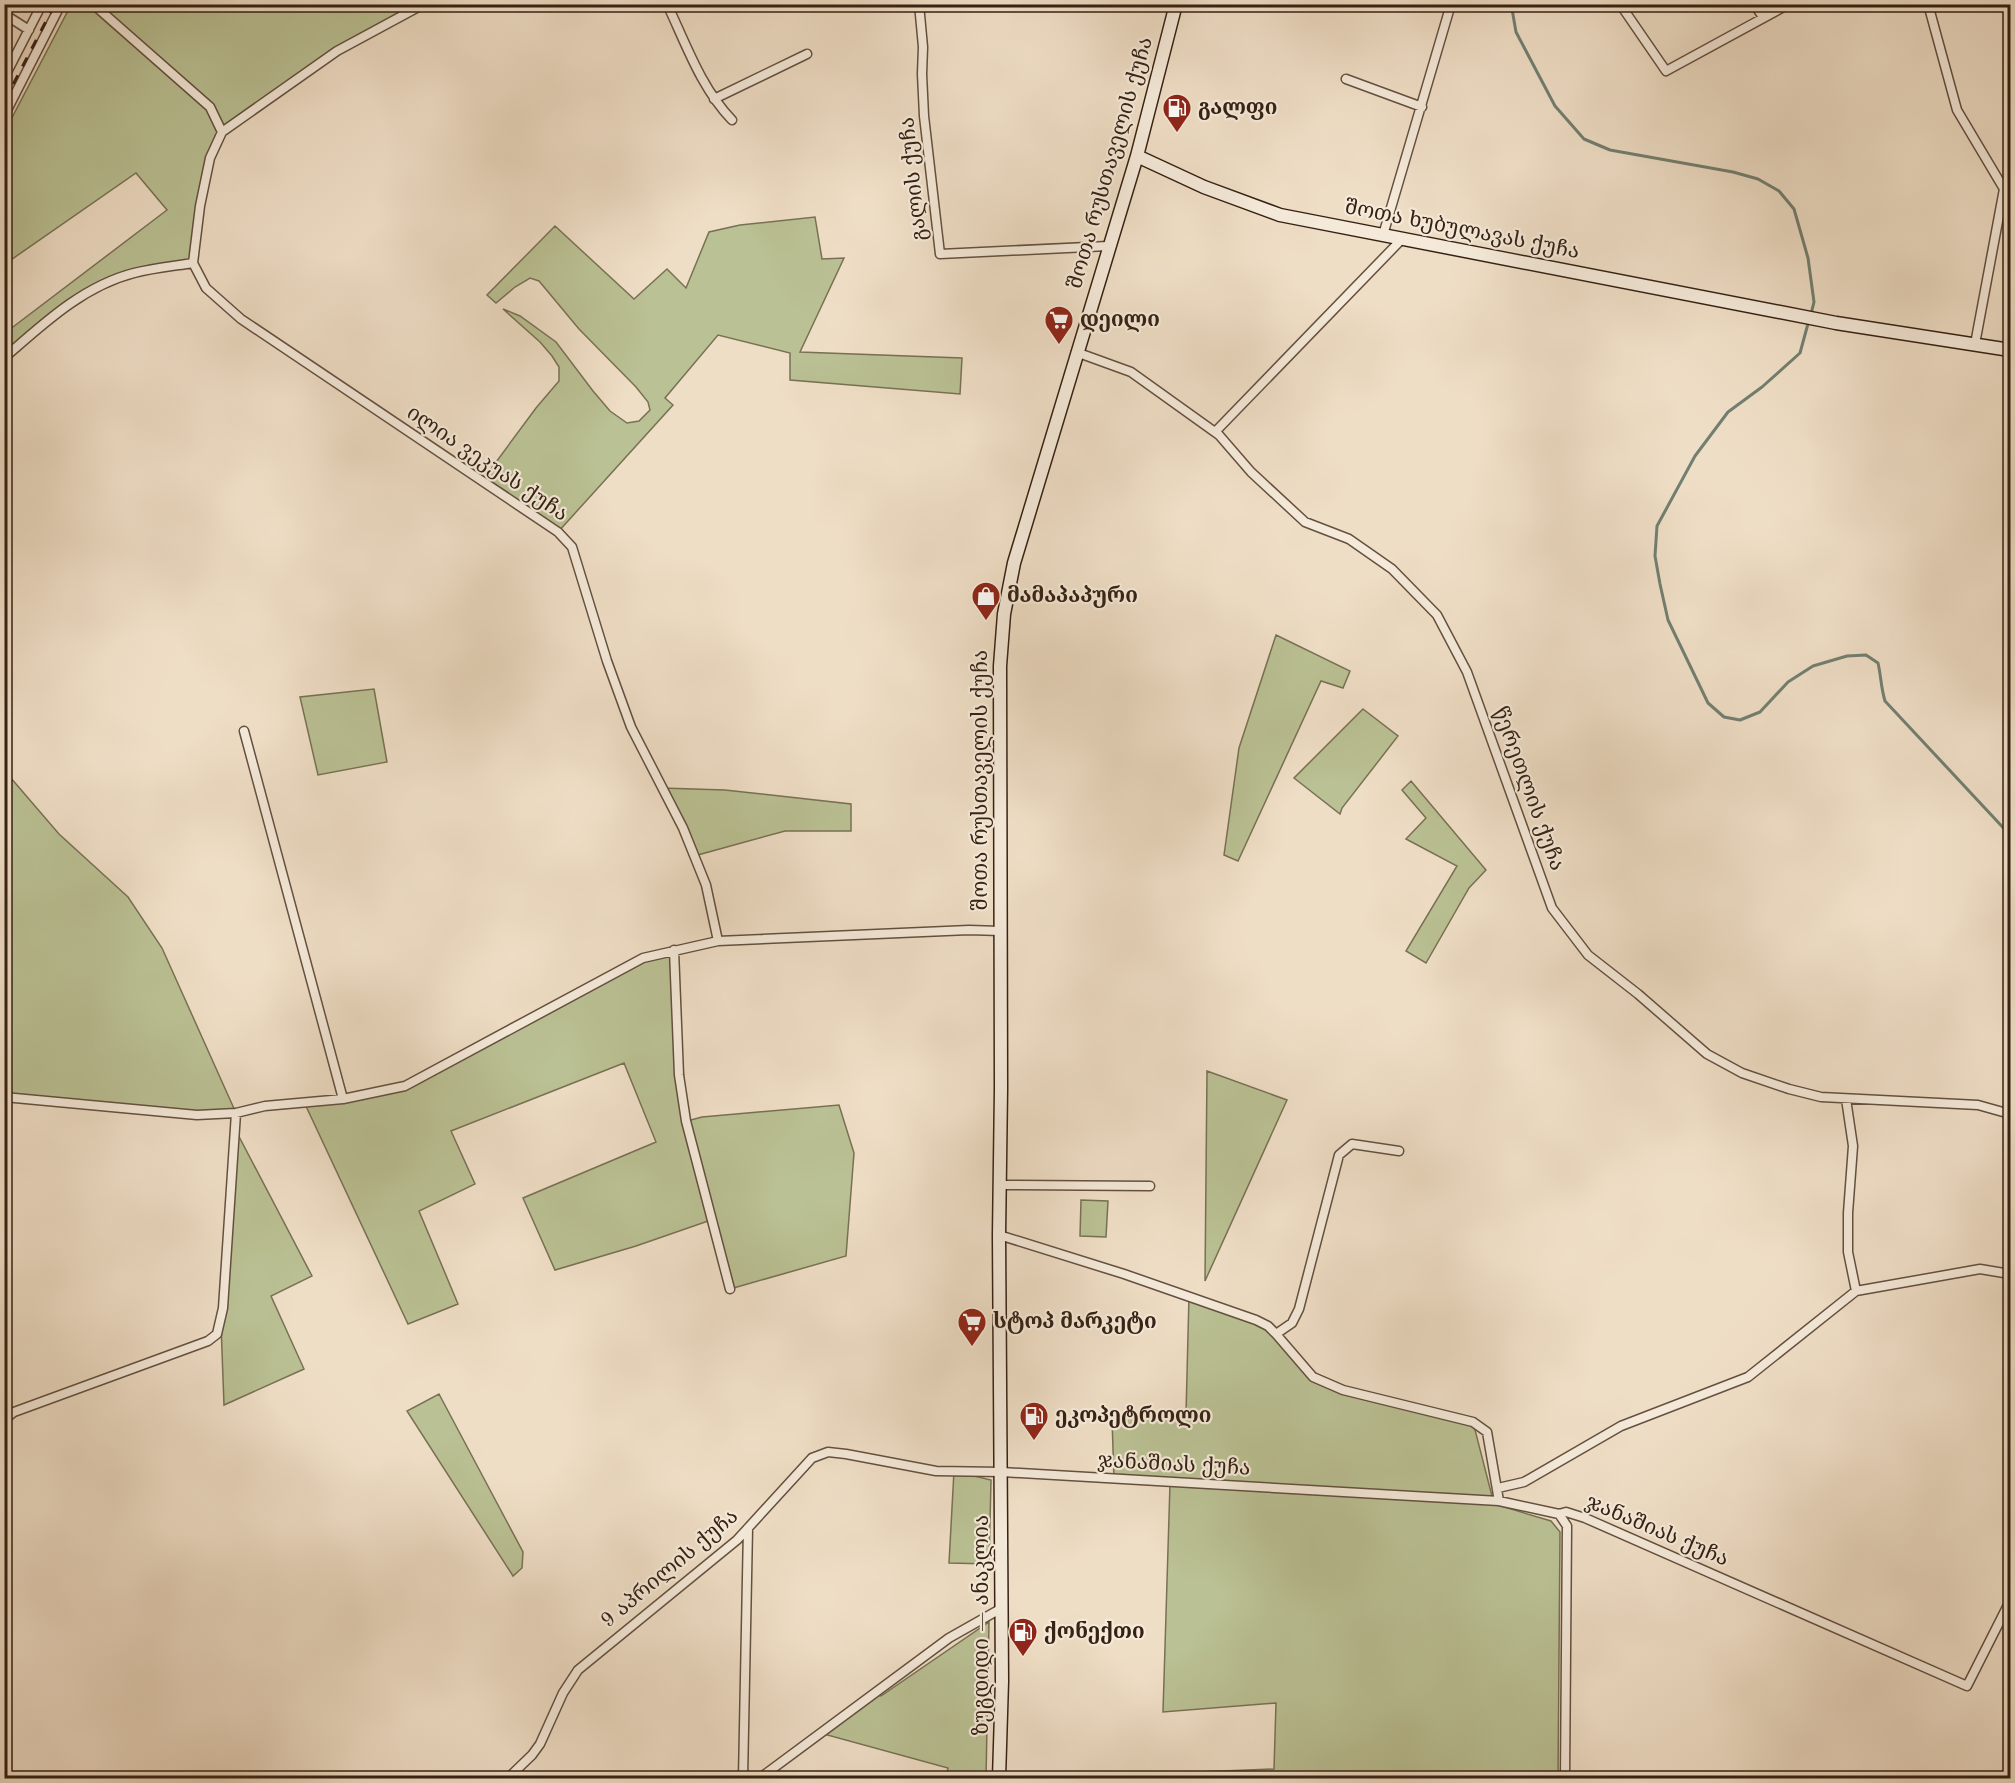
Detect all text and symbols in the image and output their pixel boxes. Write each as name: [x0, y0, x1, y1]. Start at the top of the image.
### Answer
street label: შოთა რუსთაველის ქუჩა: [1064, 34, 1158, 292]
fuel station icon: გალფი: [1161, 92, 1193, 134]
place label: გალფი: [1198, 98, 1277, 120]
street label: გალის ქუჩა: [896, 116, 932, 242]
street label: შოთა ხუბულავას ქუჩა: [1343, 196, 1581, 264]
supermarket icon: დეილი: [1043, 304, 1075, 346]
place label: დეილი: [1080, 310, 1160, 332]
street label: ილია ვეკუას ქუჩა: [402, 402, 572, 526]
shop icon: მამაპაპური: [970, 580, 1002, 622]
place label: მამაპაპური: [1007, 585, 1138, 608]
street label: შოთა რუსთაველის ქუჩა: [970, 650, 993, 910]
street label: წერეთლის ქუჩა: [1488, 704, 1568, 874]
supermarket icon: სტოპ მარკეტი: [956, 1306, 988, 1348]
place label: სტოპ მარკეტი: [993, 1311, 1157, 1334]
fuel station icon: ეკოპეტროლი: [1018, 1400, 1050, 1442]
place label: ეკოპეტროლი: [1055, 1405, 1211, 1428]
street label: ჯანაშიას ქუჩა: [1097, 1449, 1251, 1480]
street label: ჯანაშიას ქუჩა: [1582, 1490, 1732, 1571]
street label: 9 აპრილის ქუჩა: [597, 1505, 743, 1633]
street label: ზუგდიდი — ანაკლია: [970, 1515, 994, 1735]
fuel station icon: ქონექთი: [1007, 1616, 1039, 1658]
place label: ქონექთი: [1044, 1620, 1145, 1644]

